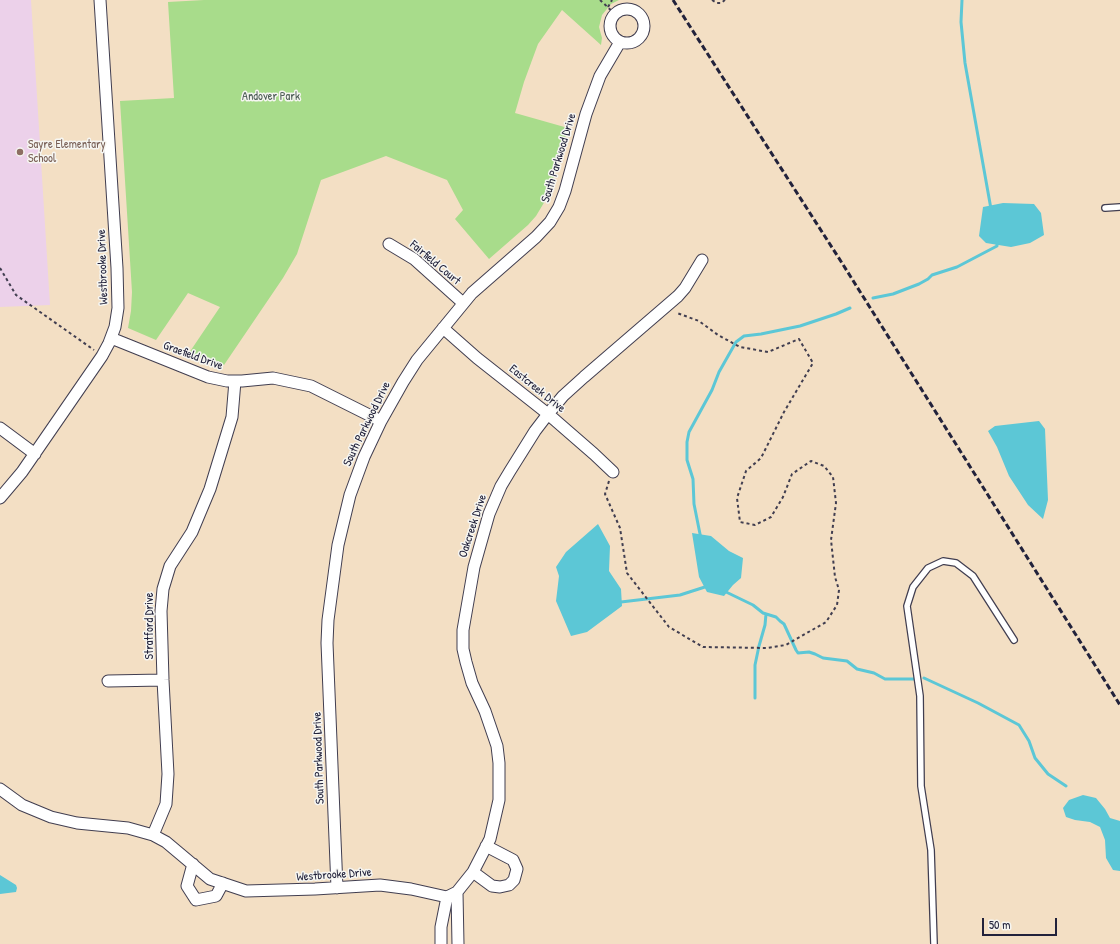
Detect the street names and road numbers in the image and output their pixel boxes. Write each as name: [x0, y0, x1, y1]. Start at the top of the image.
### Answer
street label: South Parkwood Drive: [539, 112, 579, 204]
street label: Westbrooke Drive: [94, 229, 112, 305]
street label: Fairfield Court: [407, 238, 463, 288]
street label: Graefield Drive: [161, 339, 225, 373]
street label: Eastcreek Drive: [506, 362, 568, 416]
street label: South Parkwood Drive: [340, 379, 394, 469]
street label: Oakcreek Drive: [456, 493, 490, 559]
street label: Stratford Drive: [143, 593, 157, 659]
street label: South Parkwood Drive: [310, 712, 328, 804]
street label: Westbrooke Drive: [296, 865, 372, 885]

